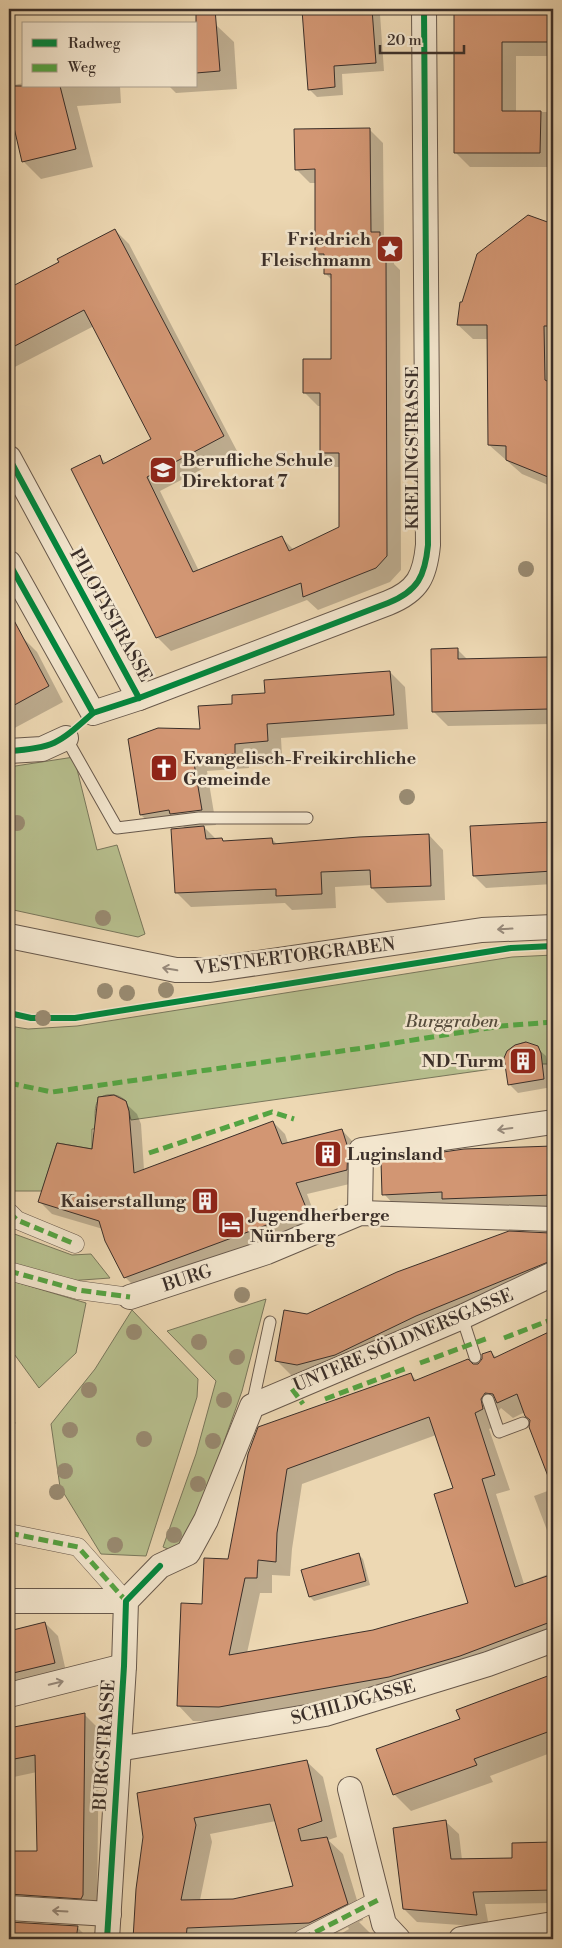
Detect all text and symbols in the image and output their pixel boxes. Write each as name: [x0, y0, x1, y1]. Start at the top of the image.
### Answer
legend: [22, 22, 198, 88]
scale bar: [380, 22, 463, 54]
text: 20 m: [387, 31, 422, 50]
text: Radweg: [68, 34, 121, 53]
text: Weg: [67, 58, 96, 77]
place label: Friedrich Fleischmann: [261, 228, 371, 272]
place icon: Friedrich Fleischmann: [375, 234, 405, 264]
street label: KRELINGSTRASSE: [401, 366, 424, 530]
place label: Berufliche Schule Direktorat 7: [182, 449, 333, 493]
school or university icon: Berufliche Schule Direktorat 7: [148, 455, 178, 485]
street label: PILOTYSTRASSE: [64, 544, 157, 686]
place label: Evangelisch-Freikirchliche Gemeinde: [183, 747, 416, 791]
church icon: Evangelisch-Freikirchliche Gemeinde: [149, 753, 179, 783]
one-way arrow: [497, 925, 513, 934]
street label: VESTNERTORGRABEN: [193, 933, 397, 980]
one-way arrow: [162, 963, 178, 973]
park label: Burggraben: [404, 1010, 500, 1033]
building icon: ND-Turm: [508, 1046, 538, 1076]
place label: ND-Turm: [422, 1050, 505, 1073]
one-way arrow: [497, 1124, 513, 1134]
building icon: Luginsland: [313, 1139, 343, 1169]
place label: Luginsland: [347, 1143, 443, 1166]
building icon: Kaiserstallung: [190, 1186, 220, 1216]
place label: Kaiserstallung: [60, 1190, 187, 1213]
place label: Jugendherberge Nürnberg: [247, 1204, 390, 1248]
hotel icon: Jugendherberge Nürnberg: [216, 1210, 246, 1240]
street label: BURG: [158, 1259, 216, 1298]
street label: UNTERE SÖLDNERSGASSE: [290, 1284, 517, 1397]
street label: SCHILDGASSE: [288, 1675, 418, 1730]
one-way arrow: [48, 1678, 64, 1688]
street label: BURGSTRASSE: [88, 1679, 121, 1812]
one-way arrow: [53, 1907, 69, 1916]

